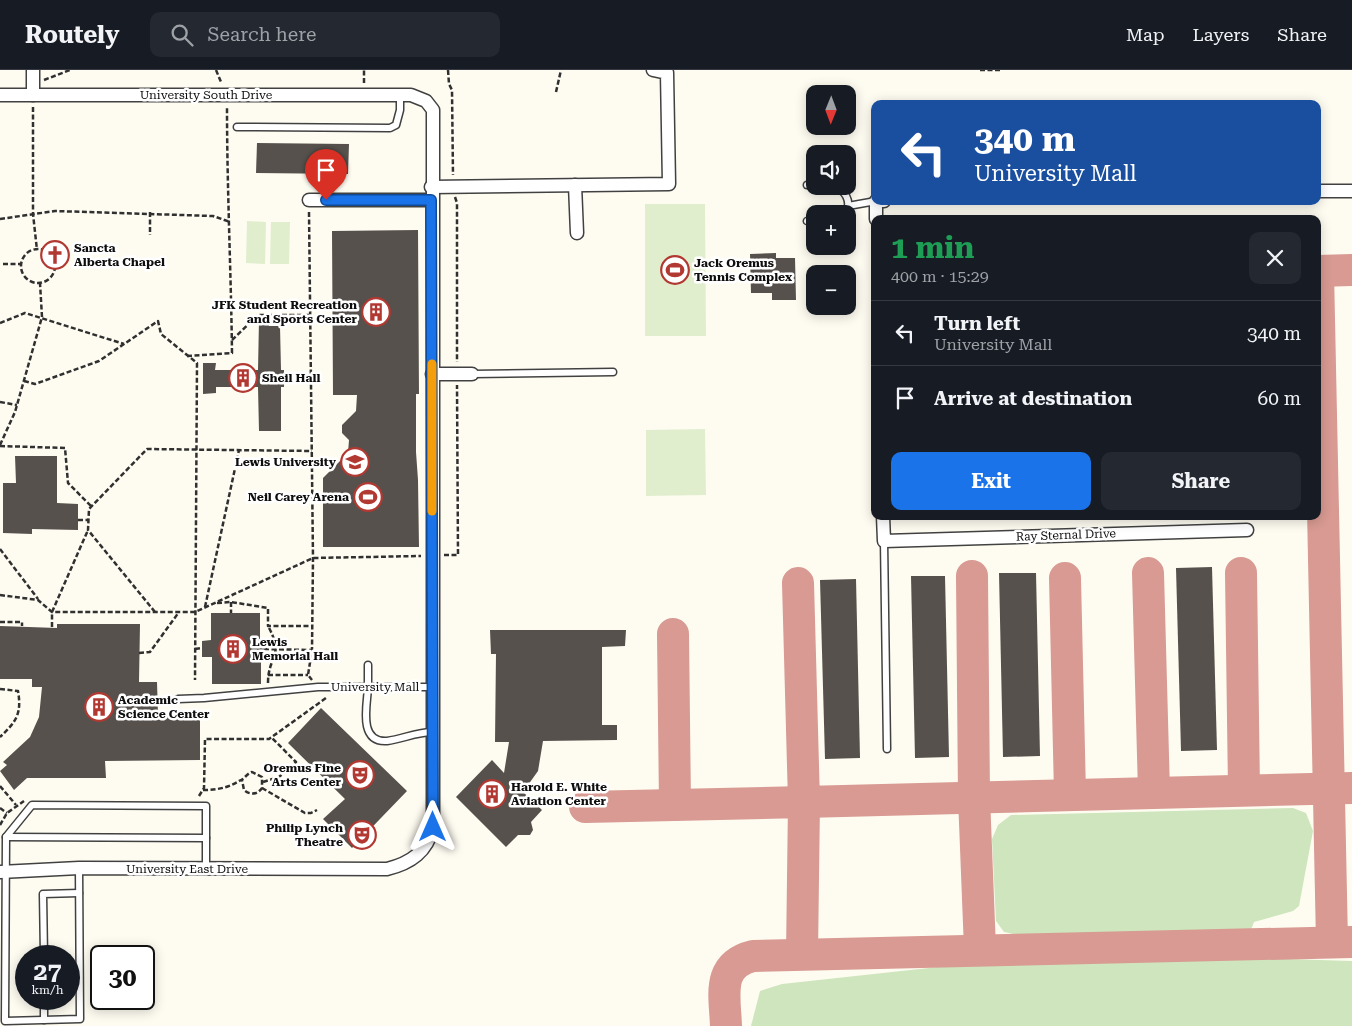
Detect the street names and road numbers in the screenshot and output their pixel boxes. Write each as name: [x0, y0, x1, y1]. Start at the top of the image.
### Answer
street label: University South Drive: [140, 88, 273, 102]
street label: Ray Sternal Drive: [1016, 526, 1117, 544]
street label: University Mall: [331, 680, 420, 694]
street label: University East Drive: [126, 862, 249, 876]

